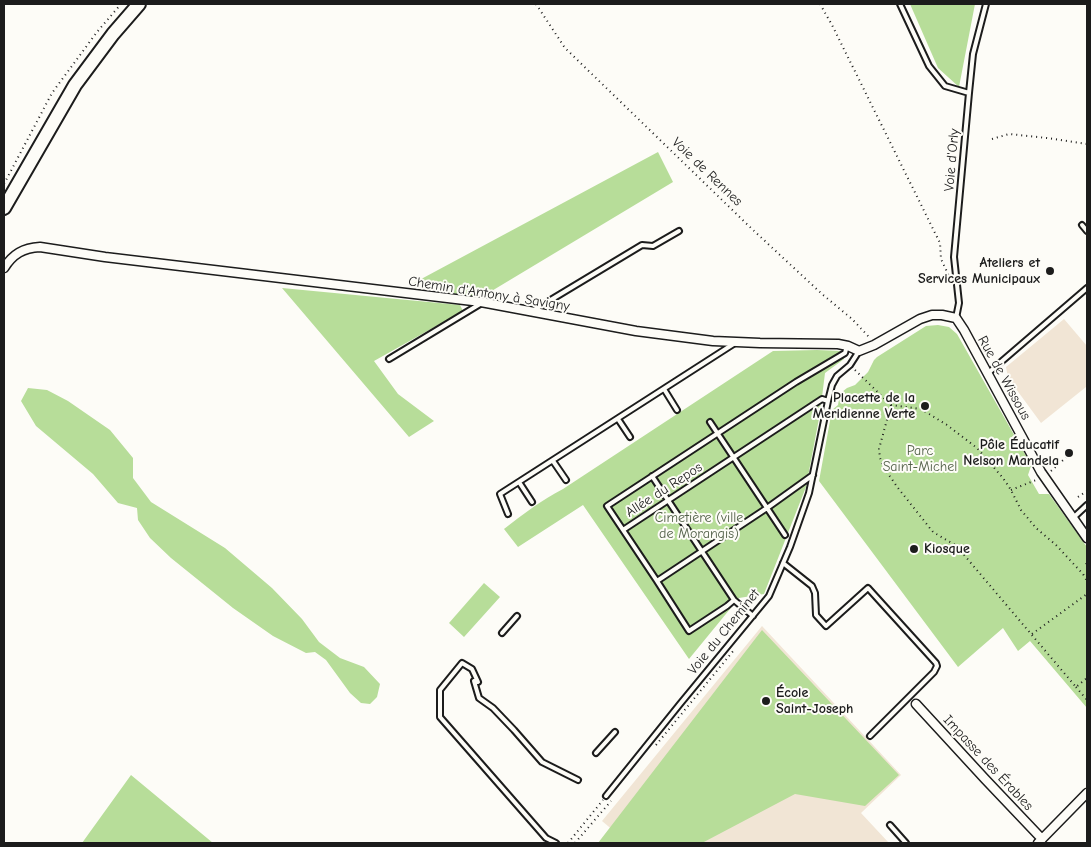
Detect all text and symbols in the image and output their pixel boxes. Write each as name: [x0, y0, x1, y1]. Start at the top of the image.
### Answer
street label: Voie d'Orly: [941, 128, 963, 192]
street label: Voie de Rennes: [668, 134, 746, 210]
place label: Ateliers et Services Municipaux: [918, 255, 1040, 288]
marker: Ateliers et Services Municipaux: [1044, 265, 1056, 277]
street label: Chemin d'Antony à Savigny: [407, 273, 571, 315]
street label: Rue de Wissous: [974, 333, 1034, 423]
place label: Placette de la Meridienne Verte: [813, 390, 915, 422]
marker: Placette de la Meridienne Verte: [919, 400, 931, 412]
place label: Pôle Éducatif Nelson Mandela: [963, 437, 1059, 470]
park label: Parc Saint-Michel: [883, 443, 957, 476]
marker: Pôle Éducatif Nelson Mandela: [1063, 447, 1075, 459]
street label: Allée du Repos: [623, 459, 705, 521]
park label: Cimetière (ville de Morangis): [655, 510, 743, 542]
place label: Kiosque: [924, 541, 970, 557]
marker: Kiosque: [908, 543, 920, 555]
street label: Voie du Cheminet: [684, 586, 764, 678]
place label: École Saint-Joseph: [776, 685, 853, 718]
marker: École Saint-Joseph: [760, 695, 772, 707]
street label: Impasse des Érables: [939, 712, 1037, 814]

